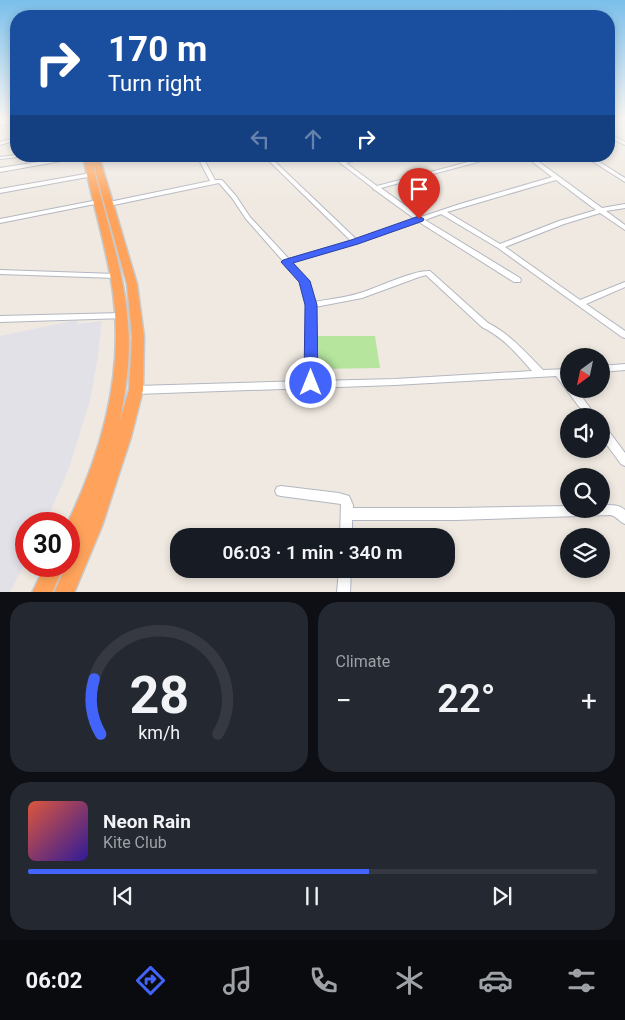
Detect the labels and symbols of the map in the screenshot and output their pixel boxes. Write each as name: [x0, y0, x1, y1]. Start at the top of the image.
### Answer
pin: [398, 168, 440, 219]
north arrow: [560, 348, 610, 398]
position arrow: [284, 356, 336, 408]
speed limit sign: 30: [15, 512, 80, 577]

